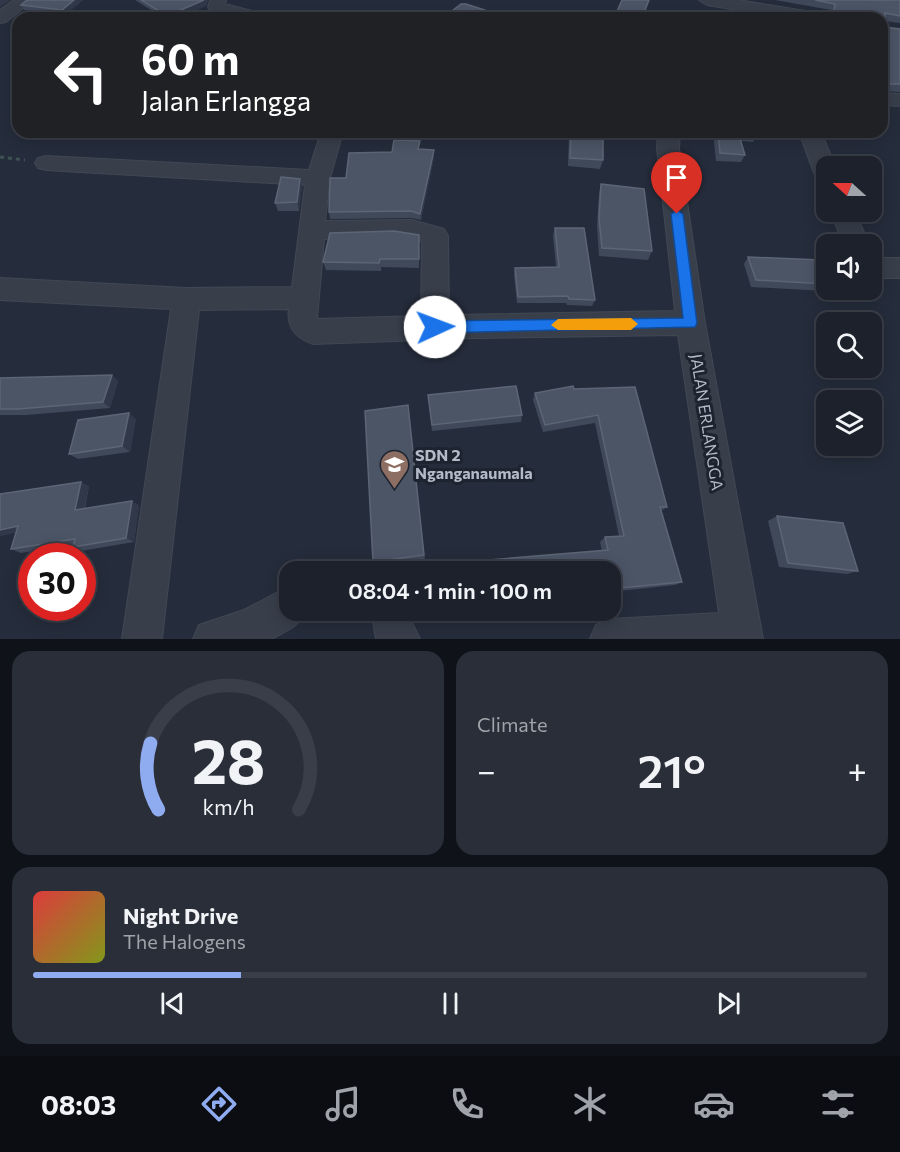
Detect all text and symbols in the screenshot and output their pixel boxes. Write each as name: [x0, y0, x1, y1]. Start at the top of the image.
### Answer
text: 60 m: [141, 32, 240, 84]
icon: left: [42, 36, 120, 114]
text: Jalan Erlangga: [141, 84, 311, 117]
pin: [651, 152, 702, 214]
north arrow: [816, 156, 882, 222]
map controls: [816, 156, 882, 456]
icon: arrive: [660, 161, 693, 194]
button: sound: [816, 234, 882, 300]
position arrow: [403, 295, 467, 359]
button: search: [816, 312, 882, 378]
street label: JALAN ERLANGGA: [687, 352, 728, 492]
button: layers: [816, 390, 882, 456]
place label: SDN 2 Nganganaumala: [415, 445, 533, 482]
school or university icon: SDN 2 Nganganaumala: [378, 448, 410, 490]
speed limit sign: 30: [18, 543, 96, 621]
text: 08:04 · 1 min · 100 m: [348, 577, 552, 604]
text: Climate: [477, 712, 547, 736]
text: 28: [191, 721, 265, 797]
text: 21°: [638, 742, 706, 797]
text: −: [477, 749, 496, 790]
text: +: [848, 749, 867, 790]
text: km/h: [202, 793, 254, 819]
text: Night Drive: [123, 902, 238, 929]
text: The Halogens: [123, 929, 246, 953]
icon: previous: [156, 987, 189, 1020]
icon: pause: [434, 987, 467, 1020]
icon: next: [712, 987, 745, 1020]
icon: directions: [198, 1083, 240, 1125]
icon: music: [322, 1083, 364, 1125]
icon: phone: [446, 1083, 488, 1125]
icon: climate: [569, 1083, 611, 1125]
icon: car: [693, 1083, 735, 1125]
icon: filters: [817, 1083, 859, 1125]
text: 08:03: [41, 1088, 116, 1121]

